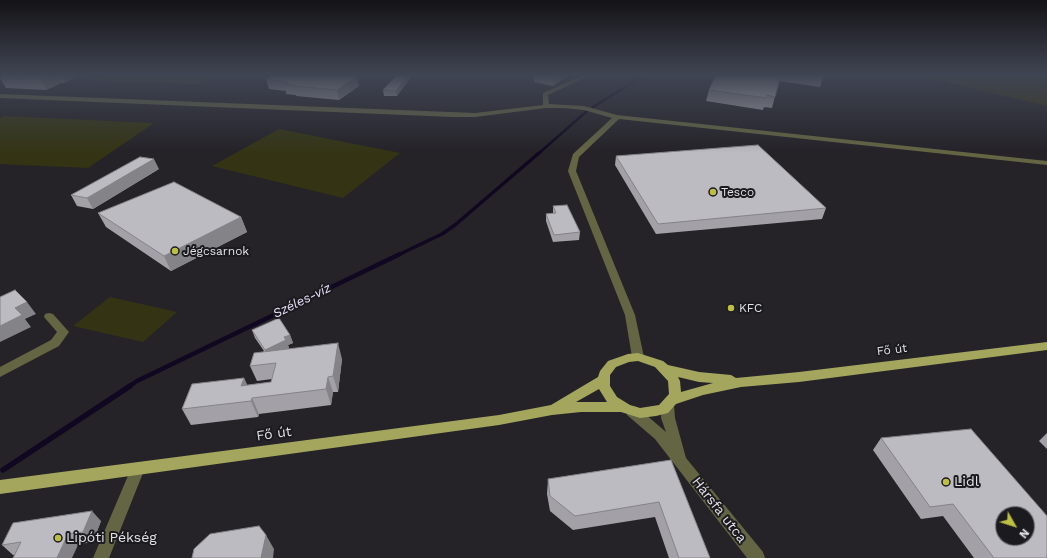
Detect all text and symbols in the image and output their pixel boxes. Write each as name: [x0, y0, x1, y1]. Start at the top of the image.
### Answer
place label: Tesco: [721, 185, 754, 199]
marker: Tesco: [708, 187, 718, 197]
place label: Jégcsarnok: [183, 244, 249, 258]
marker: Jégcsarnok: [170, 246, 180, 256]
water label: Széles-víz: [270, 280, 334, 322]
place label: KFC: [739, 301, 762, 315]
marker: KFC: [726, 303, 736, 313]
street label: Fő út: [876, 341, 908, 359]
street label: Fő út: [255, 423, 293, 445]
street label: Hársfa utca: [688, 474, 750, 546]
place label: Lidl: [954, 474, 979, 490]
marker: Lidl: [941, 477, 951, 487]
north arrow: [995, 506, 1035, 546]
text: N: [1016, 526, 1032, 540]
place label: Lipóti Pékség: [66, 530, 157, 546]
marker: Lipóti Pékség: [53, 533, 63, 543]

